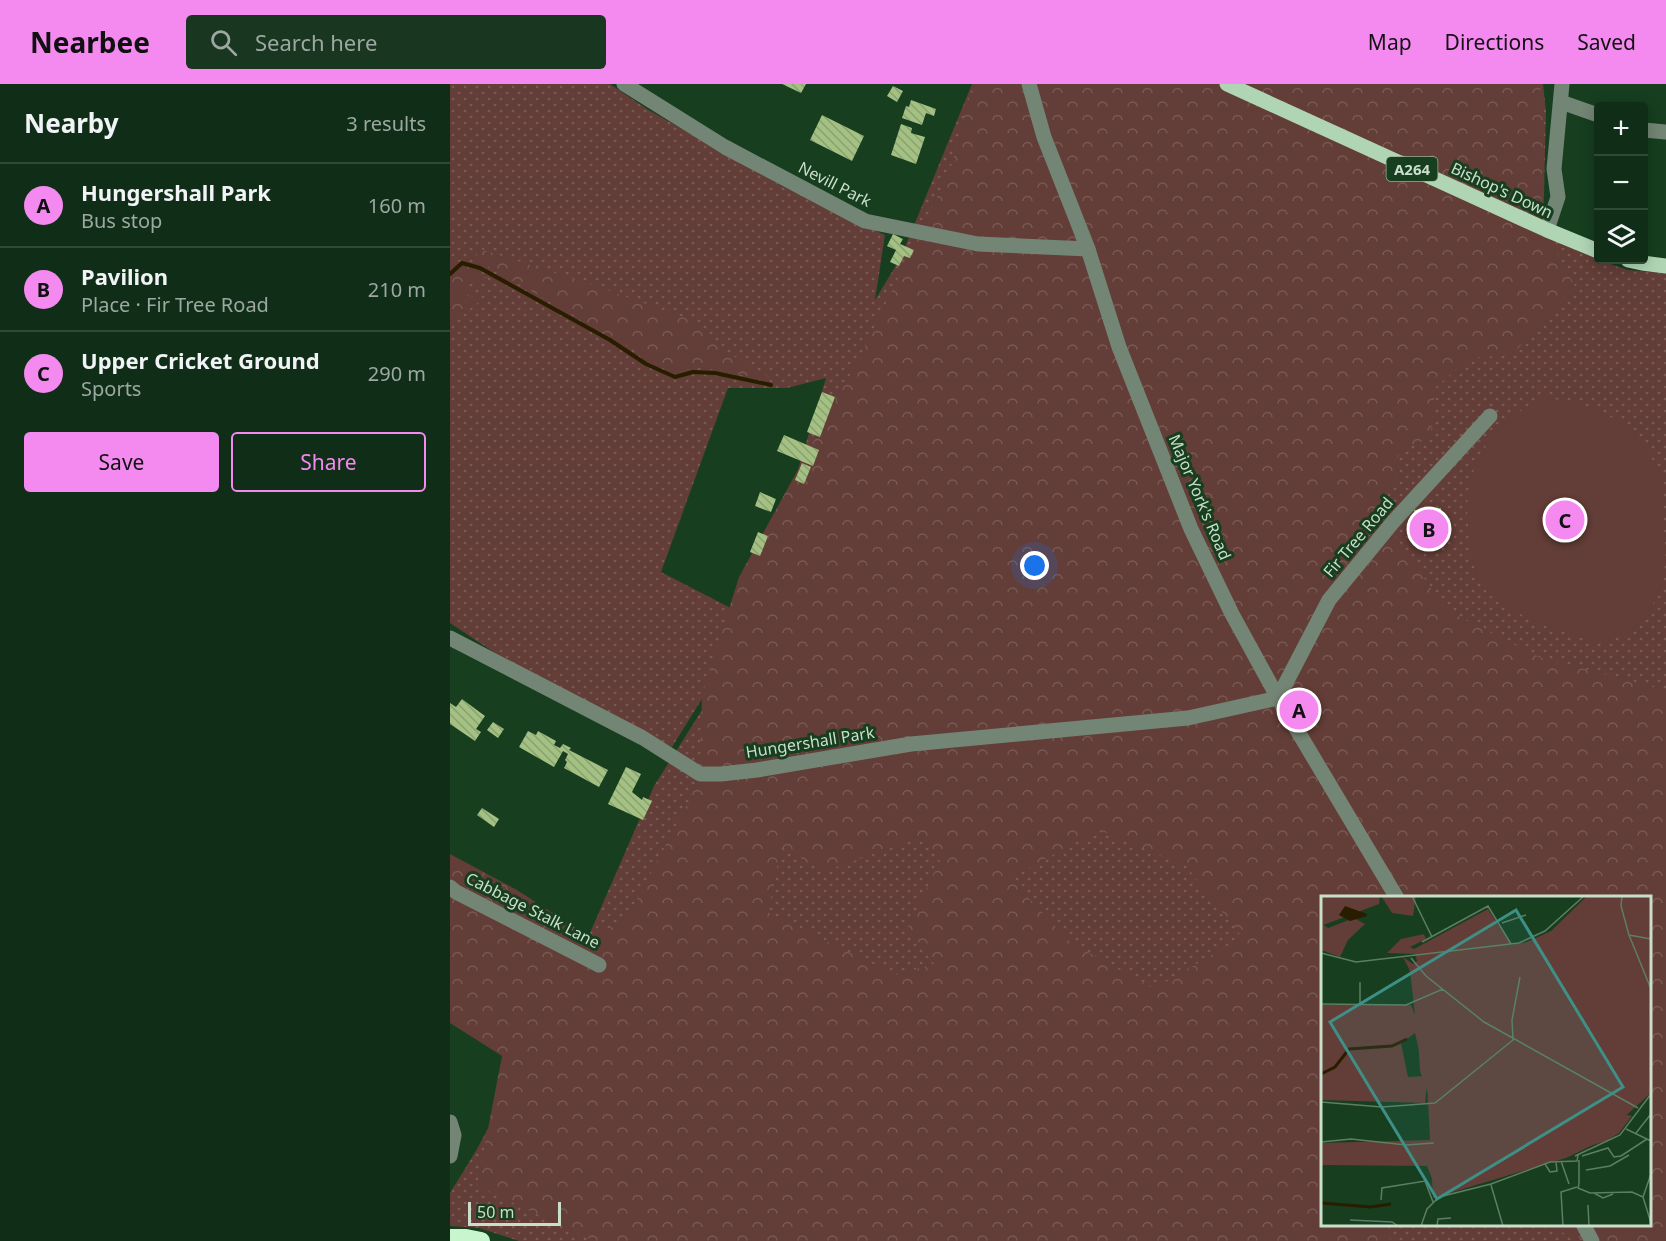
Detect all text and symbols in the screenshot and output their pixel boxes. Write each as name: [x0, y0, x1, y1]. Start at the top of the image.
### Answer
search box: [186, 15, 606, 69]
text: Nearbee: [30, 23, 150, 61]
icon: search: [207, 26, 240, 59]
text: Search here: [255, 27, 377, 57]
text: Map: [1368, 28, 1412, 56]
text: Directions: [1445, 28, 1544, 56]
text: Saved: [1577, 28, 1636, 56]
map controls: [1594, 102, 1648, 264]
button: +: [1594, 102, 1648, 156]
text: Nearby: [24, 105, 119, 141]
text: 3 results: [346, 110, 426, 137]
street label: Nevill Park: [795, 156, 876, 212]
button: −: [1594, 156, 1648, 210]
road number: A264: [1386, 157, 1438, 181]
street label: Bishop's Down: [1448, 157, 1556, 223]
text: Hungershall Park: [81, 177, 271, 207]
text: A: [37, 192, 50, 219]
text: 160 m: [368, 192, 426, 219]
text: Bus stop: [81, 207, 162, 234]
button: layers: [1594, 210, 1648, 264]
text: Pavilion: [81, 261, 168, 291]
text: B: [37, 276, 50, 303]
text: 210 m: [368, 276, 426, 303]
text: Place · Fir Tree Road: [81, 291, 269, 318]
text: Upper Cricket Ground: [81, 345, 320, 375]
text: C: [37, 360, 50, 387]
text: 290 m: [368, 360, 426, 387]
text: Sports: [81, 375, 141, 402]
street label: Major York's Road: [1164, 431, 1236, 563]
button: Save: [24, 432, 219, 492]
button: Share: [231, 432, 426, 492]
street label: Fir Tree Road: [1318, 492, 1398, 582]
pin: C: [1546, 498, 1584, 542]
pin: B: [1410, 506, 1448, 552]
your location: [1020, 551, 1049, 580]
pin: A: [1280, 688, 1318, 732]
street label: Hungershall Park: [744, 721, 876, 763]
street label: Cabbage Stalk Lane: [462, 867, 604, 953]
inset map: [1321, 896, 1651, 1226]
scale bar: [468, 1199, 561, 1226]
text: 50 m: [477, 1201, 514, 1223]

